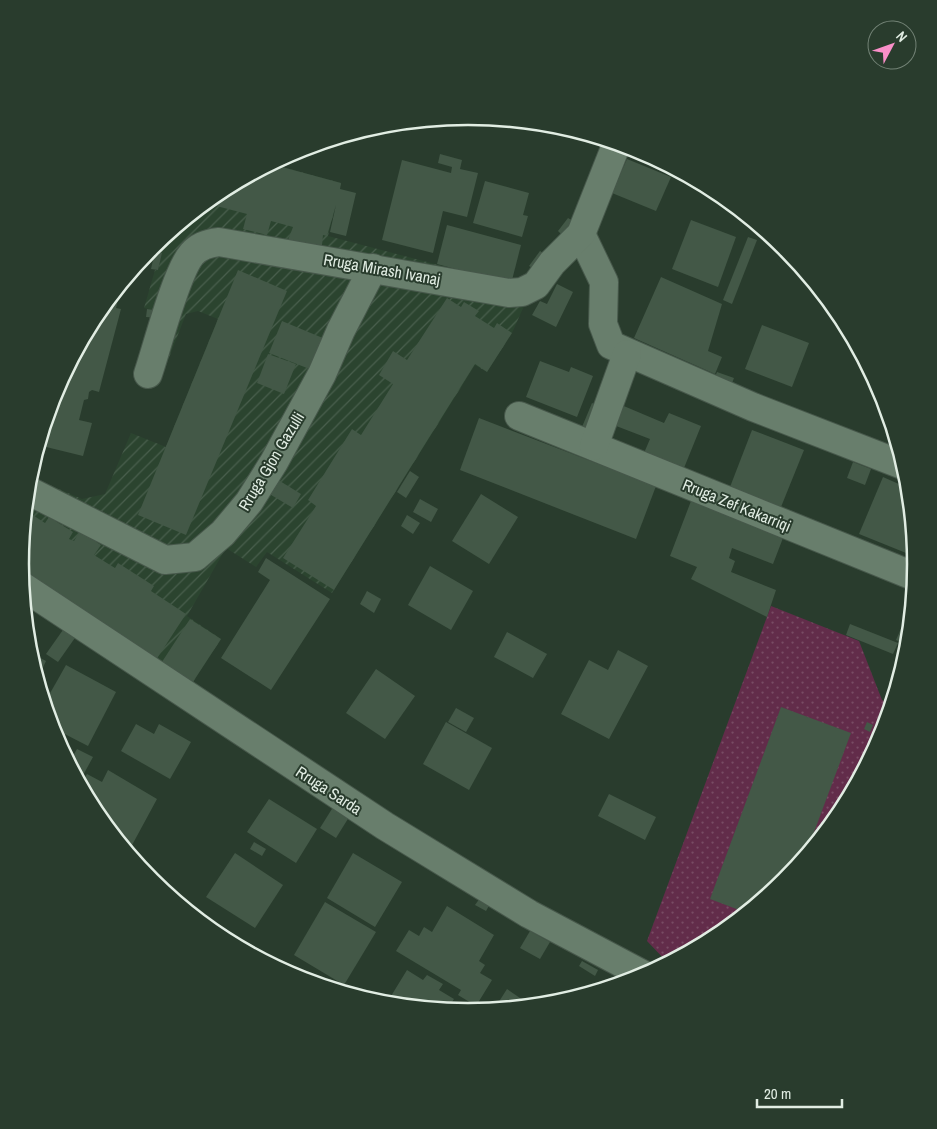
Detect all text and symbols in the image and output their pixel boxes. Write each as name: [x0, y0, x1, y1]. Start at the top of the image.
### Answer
north arrow: [867, 20, 917, 70]
text: N: [892, 27, 911, 46]
street label: Rruga Mirash Ivanaj: [322, 248, 442, 290]
street label: Rruga Gjon Gazulli: [233, 408, 309, 514]
street label: Rruga Zef Kakarriqi: [679, 473, 795, 537]
street label: Rruga Sarda: [292, 761, 367, 820]
scale bar: [757, 1076, 842, 1108]
text: 20 m: [764, 1083, 791, 1104]

